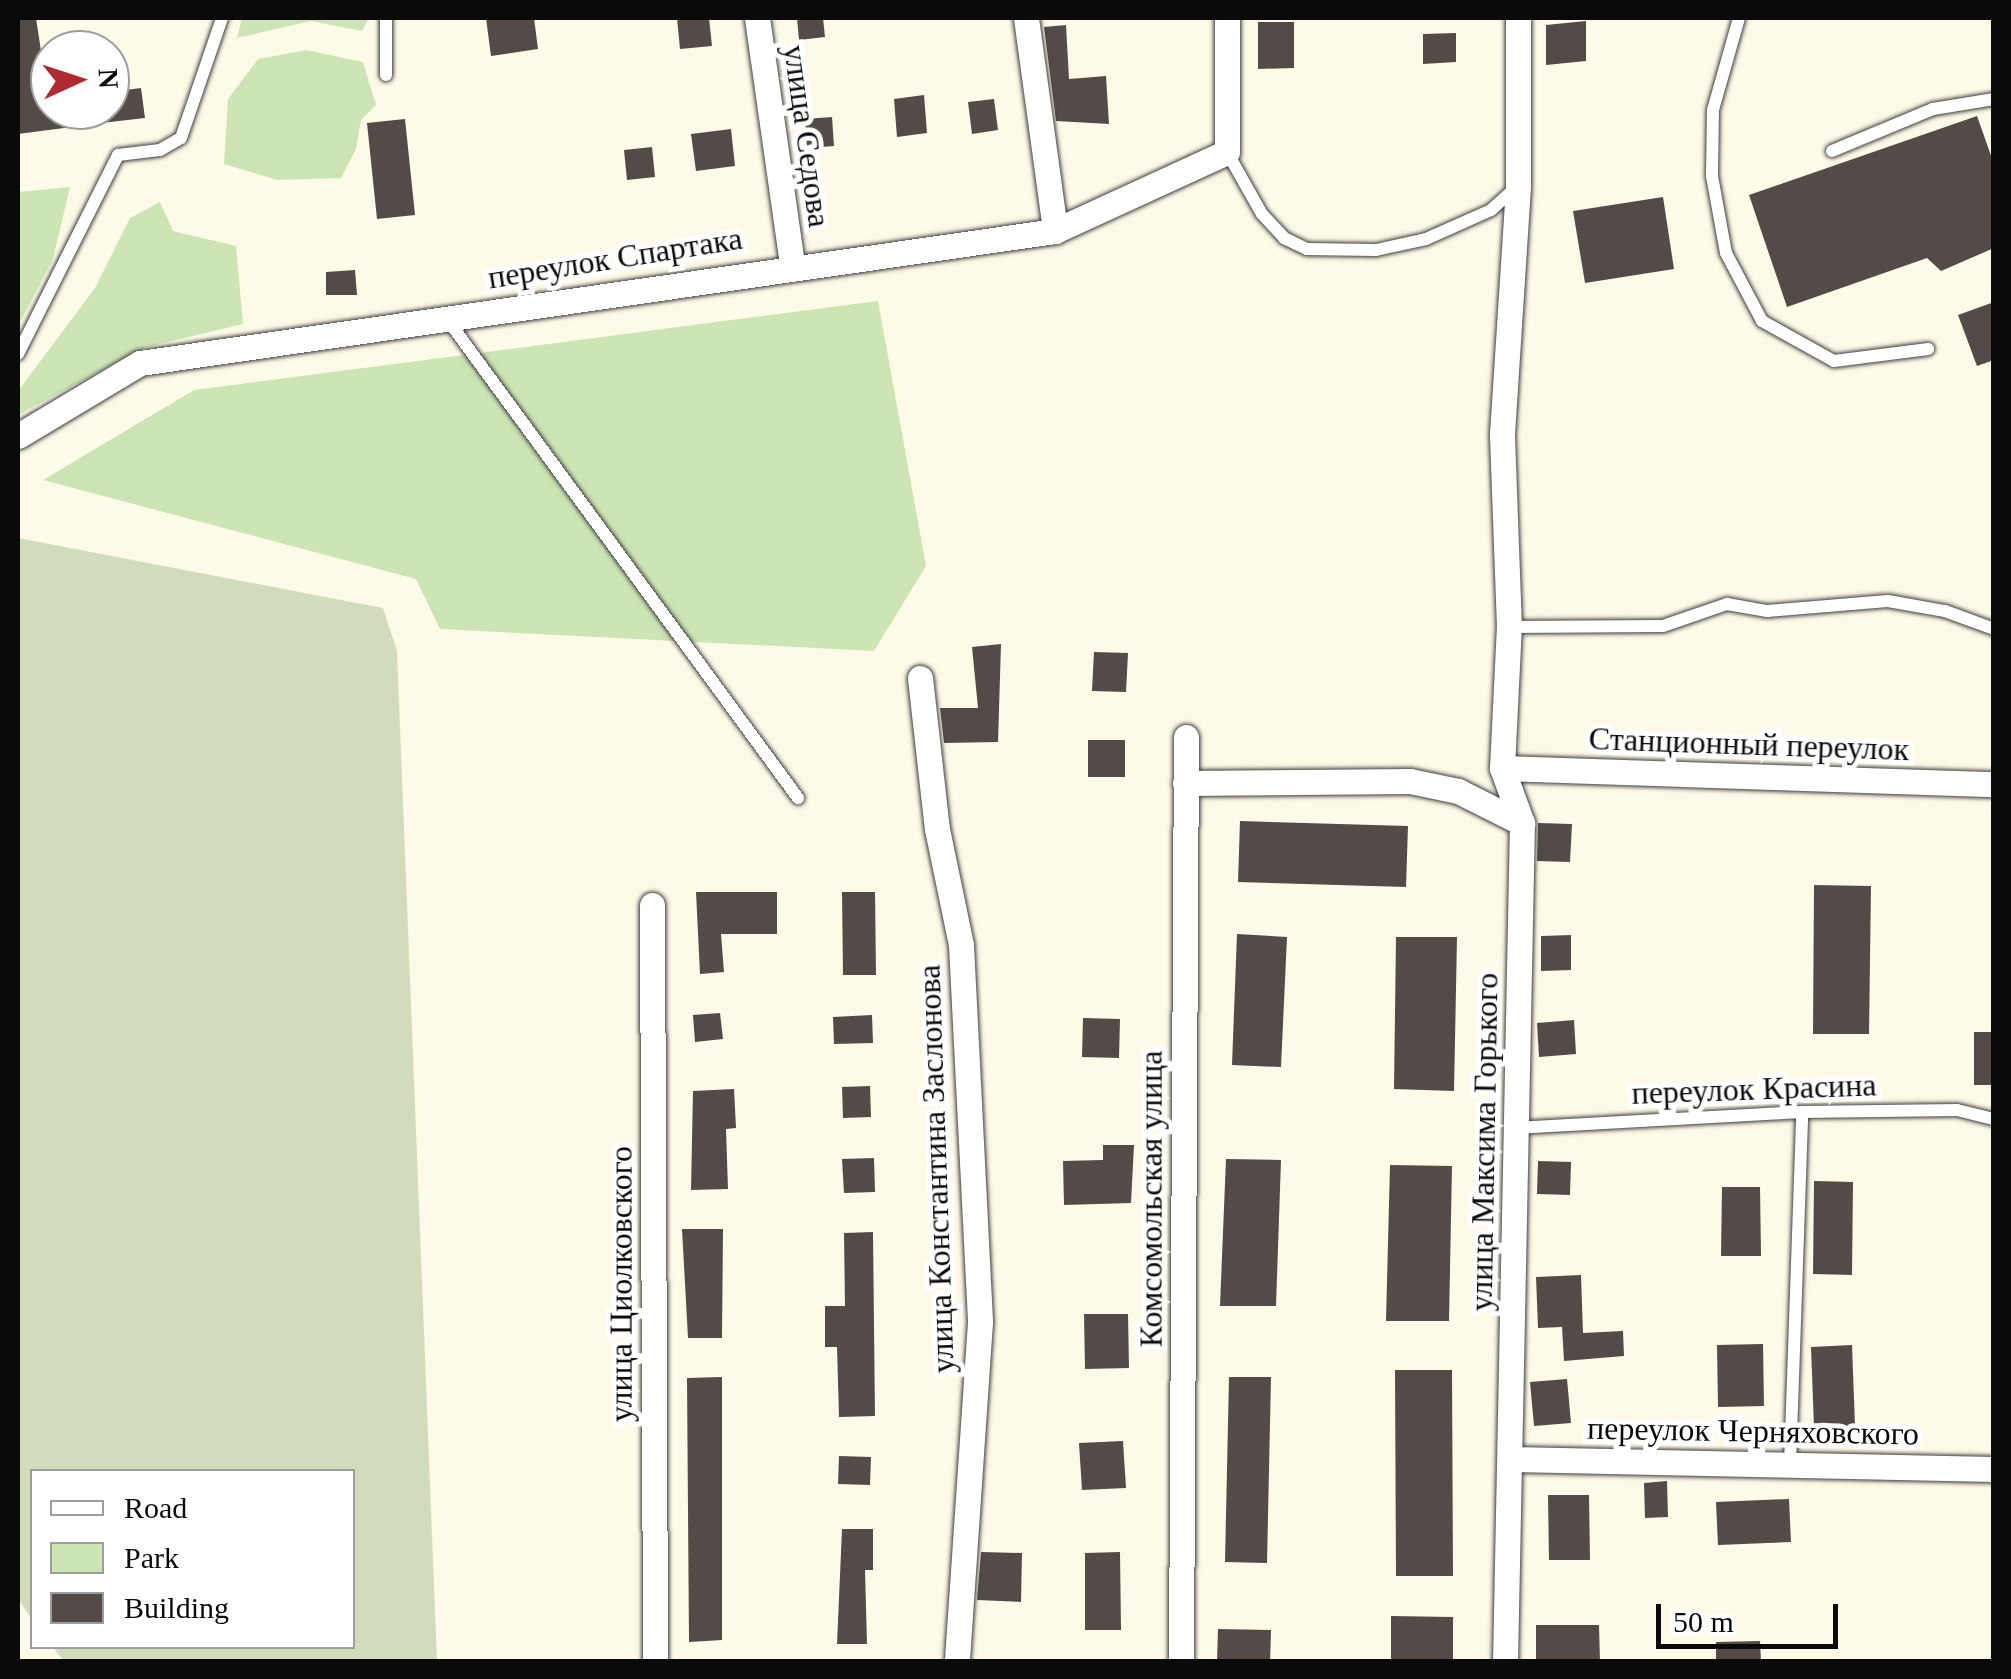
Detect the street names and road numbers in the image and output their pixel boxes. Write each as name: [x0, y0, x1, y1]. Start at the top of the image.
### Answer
street label: улица Седова: [775, 42, 839, 230]
street label: переулок Спартака: [485, 219, 745, 297]
street label: Станционный переулок: [1588, 719, 1910, 769]
street label: улица Константина Заслонова: [910, 964, 962, 1374]
street label: улица Максима Горького: [1462, 972, 1506, 1312]
street label: Комсомольская улица: [1132, 1051, 1170, 1347]
street label: переулок Красина: [1631, 1066, 1877, 1112]
street label: улица Циолковского: [602, 1146, 640, 1422]
street label: переулок Черняховского: [1587, 1409, 1919, 1453]

